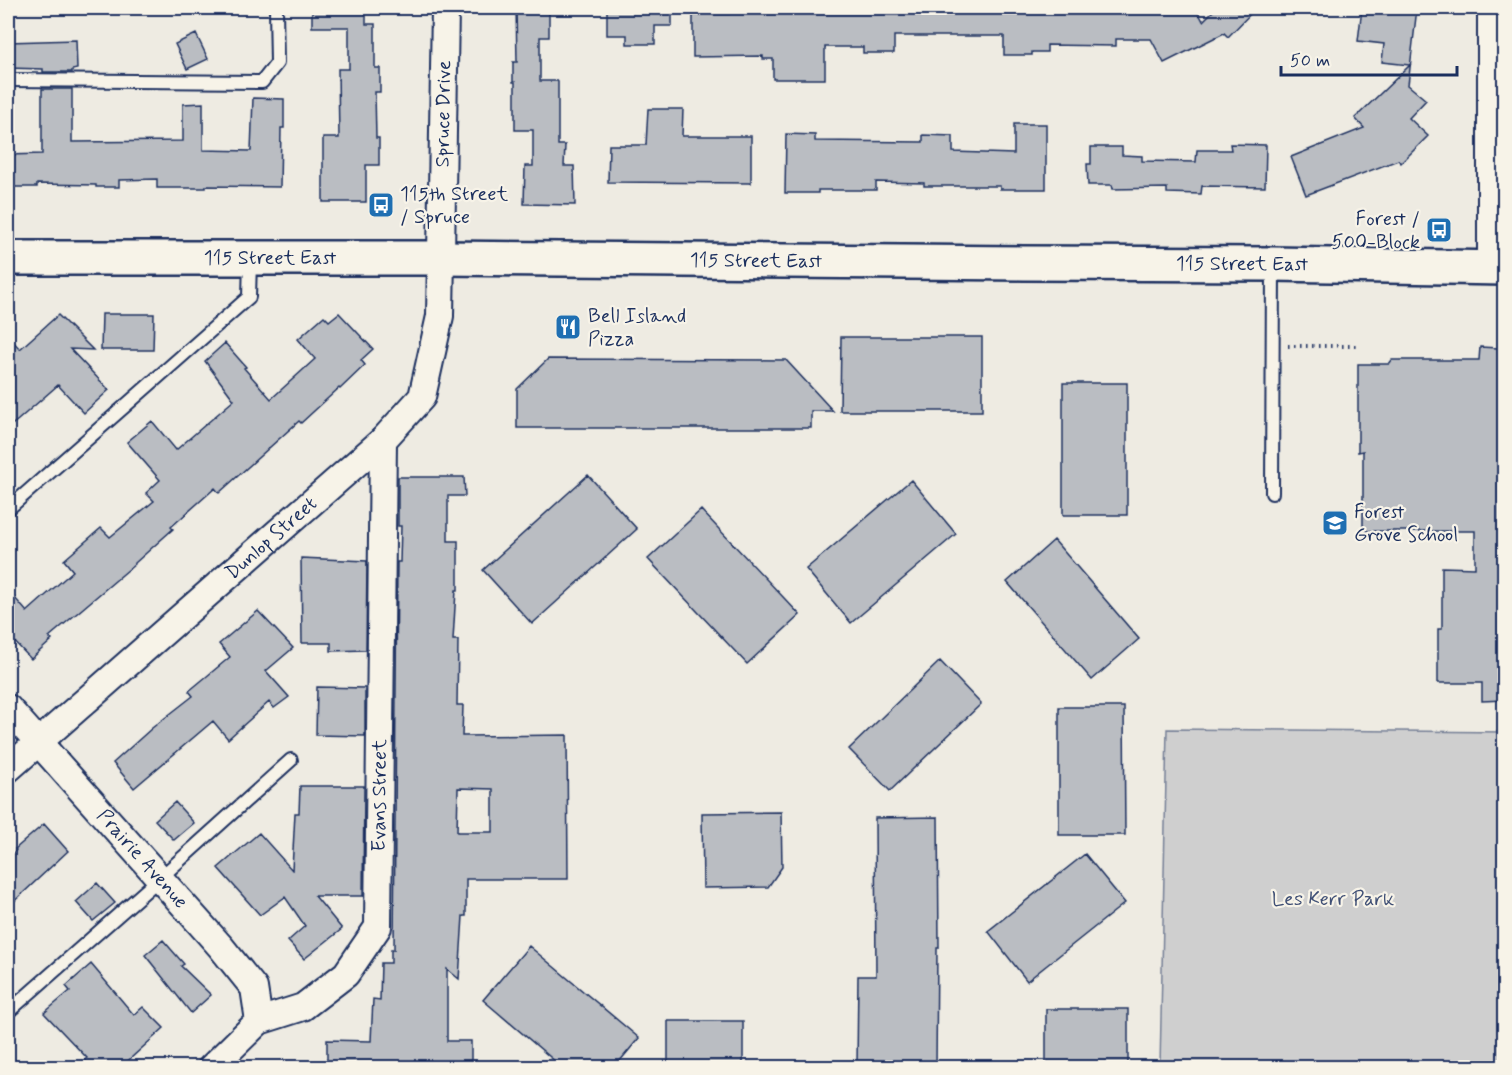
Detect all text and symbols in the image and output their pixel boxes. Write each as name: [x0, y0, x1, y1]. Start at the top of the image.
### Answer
scale bar: [1281, 39, 1456, 77]
text: 50 m: [1290, 49, 1330, 73]
street label: Spruce Drive: [429, 60, 458, 168]
place label: 115th Street / Spruce: [400, 181, 508, 231]
bus stop icon: 115th Street / Spruce: [366, 190, 396, 220]
place label: Forest / 500-Block: [1332, 206, 1420, 256]
bus stop icon: Forest / 500-Block: [1424, 215, 1454, 245]
street label: 115 Street East: [204, 245, 336, 272]
street label: 115 Street East: [690, 247, 823, 275]
street label: 115 Street East: [1176, 250, 1309, 278]
place label: Bell Island Pizza: [588, 303, 686, 353]
restaurant icon: Bell Island Pizza: [553, 312, 583, 342]
street label: Dunlop Street: [219, 490, 323, 586]
place label: Forest Grove School: [1354, 499, 1458, 549]
school or university icon: Forest Grove School: [1320, 508, 1350, 538]
street label: Evans Street: [365, 739, 393, 852]
street label: Prairie Avenue: [91, 803, 194, 914]
park label: Les Kerr Park: [1272, 886, 1394, 913]

